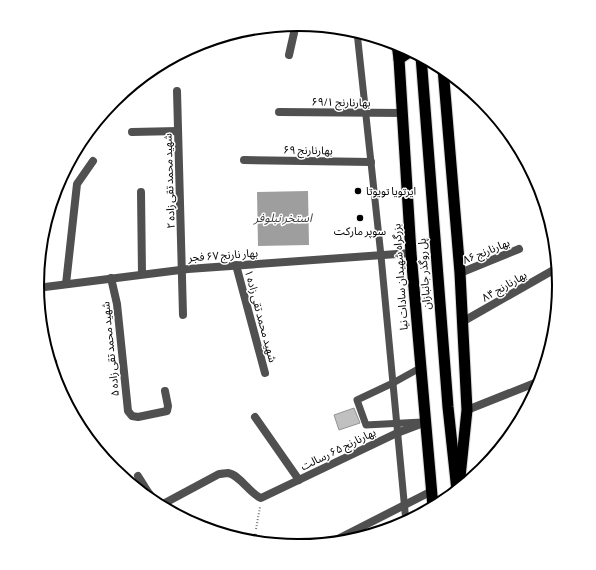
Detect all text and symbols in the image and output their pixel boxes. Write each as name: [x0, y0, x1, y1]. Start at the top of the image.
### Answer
street label: بهارنارنج ۶۹/۱: [311, 95, 371, 111]
street label: شهید محمد تقی زاده ۲: [161, 133, 178, 229]
street label: بهارنارنج ۶۹: [283, 144, 333, 158]
place label: ایرتویا تویوتا: [366, 185, 416, 198]
marker: ایرتویا تویوتا: [353, 186, 363, 196]
water label: استخر نبلوفر: [253, 211, 313, 226]
marker: سوپر مارکت: [355, 213, 365, 223]
street label: بزرگراه شهیدان سادات نیا: [390, 223, 411, 331]
place label: سوپر مارکت: [334, 225, 387, 239]
street label: بهارنارنج ۸۶: [461, 236, 512, 268]
street label: پل روگذر جانبازان: [416, 238, 435, 310]
street label: بهار نارنج ۶۷ فجر: [187, 247, 258, 265]
street label: شهید محمد تقی زاده ۱: [242, 268, 279, 364]
street label: بهارنارنج ۸۴: [479, 268, 530, 305]
street label: شهید محمد تقی زاده ۵: [99, 300, 122, 397]
street label: بهارنارنج ۶۵ رسالت: [299, 426, 378, 474]

